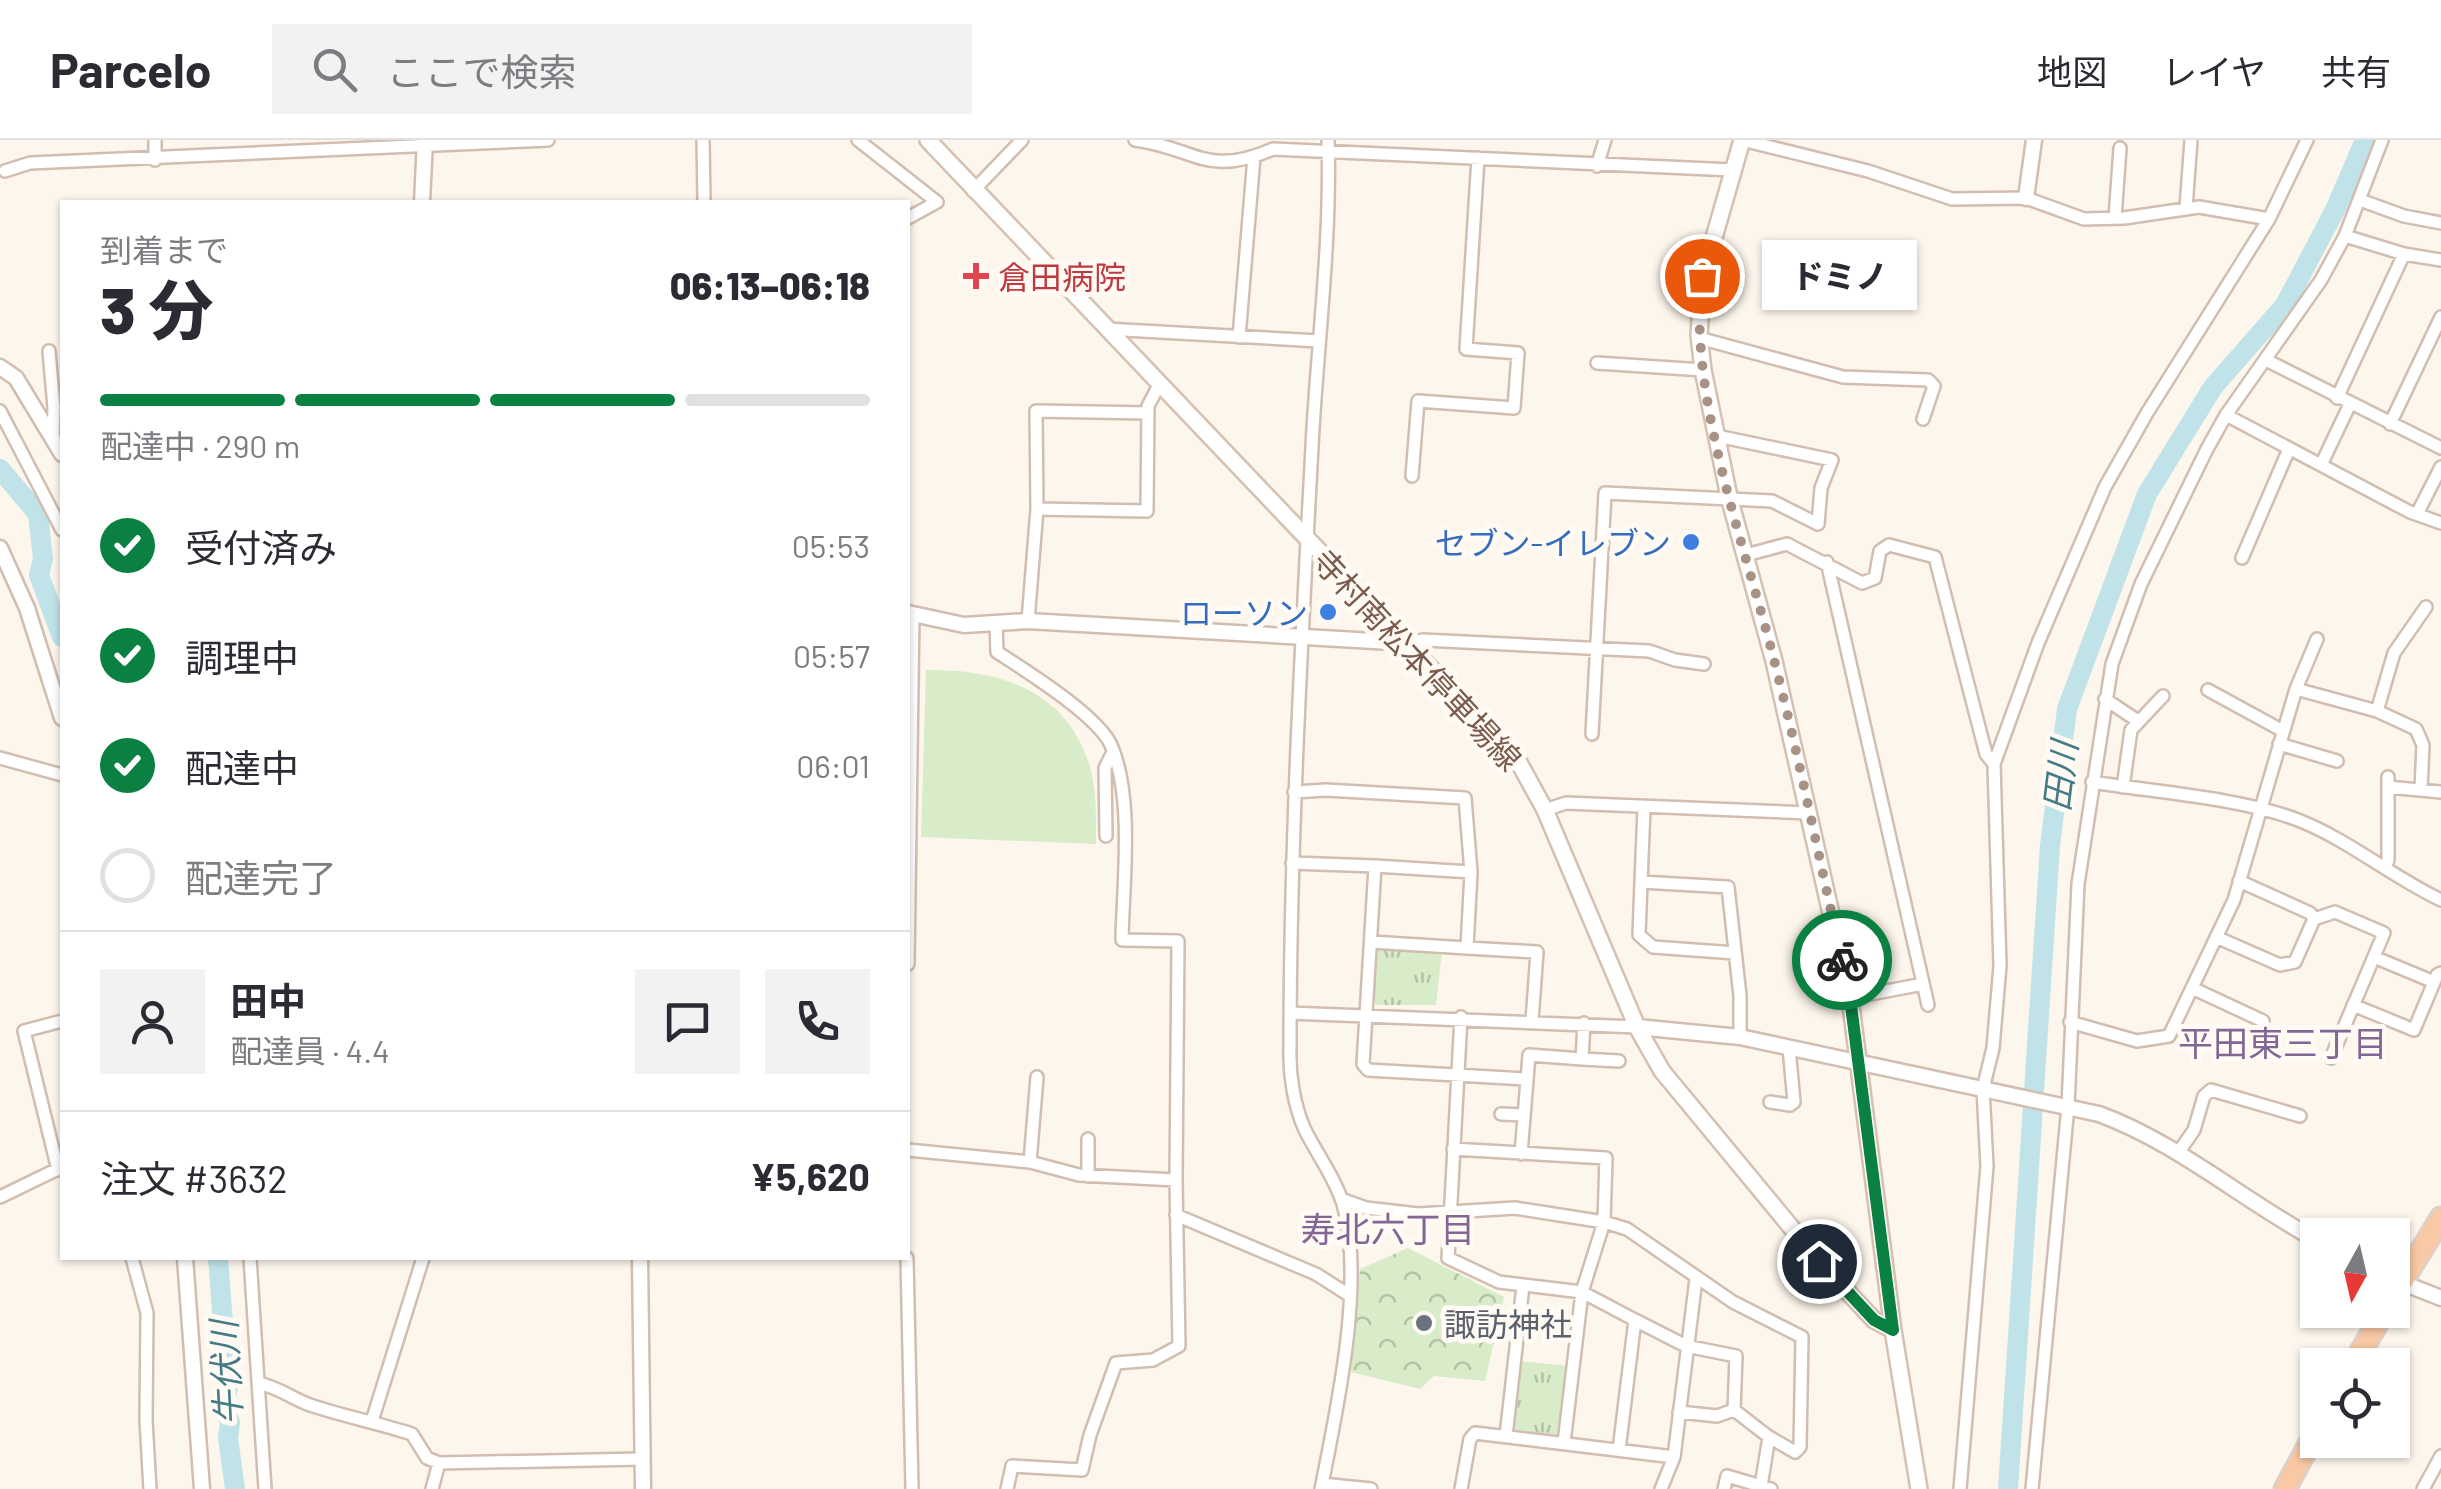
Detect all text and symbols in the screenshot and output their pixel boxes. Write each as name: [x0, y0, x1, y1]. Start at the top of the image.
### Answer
search box: [272, 24, 972, 114]
text: Parcelo: [50, 40, 212, 98]
icon: search: [307, 42, 362, 97]
text: ここで検索: [387, 48, 577, 94]
text: 地図: [2037, 50, 2107, 92]
text: レイヤ: [2162, 50, 2266, 92]
text: 共有: [2321, 50, 2391, 92]
text: 到着まで: [100, 230, 228, 268]
pin: [1660, 234, 1745, 319]
callout: ドミノ: [1762, 241, 1917, 311]
icon: bag: [1675, 249, 1730, 304]
text: ドミノ: [1791, 256, 1888, 294]
place label: 倉田病院: [998, 257, 1126, 295]
text: 06:13–06:18: [670, 262, 870, 308]
marker: 倉田病院: [963, 263, 989, 289]
text: 3 分: [100, 269, 214, 347]
text: 配達中 · 290 m: [100, 426, 300, 464]
icon: check: [100, 518, 155, 573]
place label: セブン-イレブン: [1434, 523, 1671, 561]
text: 受付済み: [185, 524, 337, 570]
text: 05:53: [792, 526, 870, 564]
marker: セブン-イレブン: [1680, 531, 1702, 553]
street label: 寺村南松本停車場線: [1306, 541, 1530, 777]
place label: ローソン: [1180, 593, 1308, 631]
marker: ローソン: [1317, 601, 1339, 623]
icon: check: [100, 628, 155, 683]
text: 調理中: [185, 634, 299, 680]
text: 05:57: [793, 636, 870, 674]
water label: 田川: [2034, 735, 2085, 813]
icon: check: [100, 738, 155, 793]
text: 配達中: [185, 744, 299, 790]
text: 06:01: [796, 746, 870, 784]
text: 配達完了: [185, 854, 337, 900]
courier: [1792, 910, 1892, 1010]
icon: bike: [1815, 933, 1870, 988]
button: person: [100, 969, 205, 1074]
button: chat: [635, 969, 740, 1074]
button: phone: [765, 969, 870, 1074]
text: 田中: [230, 977, 306, 1023]
district label: 平田東三丁目: [2178, 1021, 2388, 1063]
text: 配達員 · 4.4: [230, 1031, 390, 1069]
text: ¥5,620: [750, 1153, 870, 1199]
text: 注文 #3632: [100, 1155, 288, 1201]
district label: 寿北六丁目: [1300, 1207, 1476, 1249]
north arrow: [2300, 1218, 2410, 1328]
map controls: [2300, 1218, 2410, 1458]
pin: [1777, 1219, 1862, 1304]
icon: home: [1792, 1234, 1847, 1289]
place label: 諏訪神社: [1444, 1304, 1572, 1342]
marker: 諏訪神社: [1413, 1312, 1435, 1334]
water label: 牛伏川: [201, 1315, 249, 1427]
button: locate: [2300, 1348, 2410, 1458]

